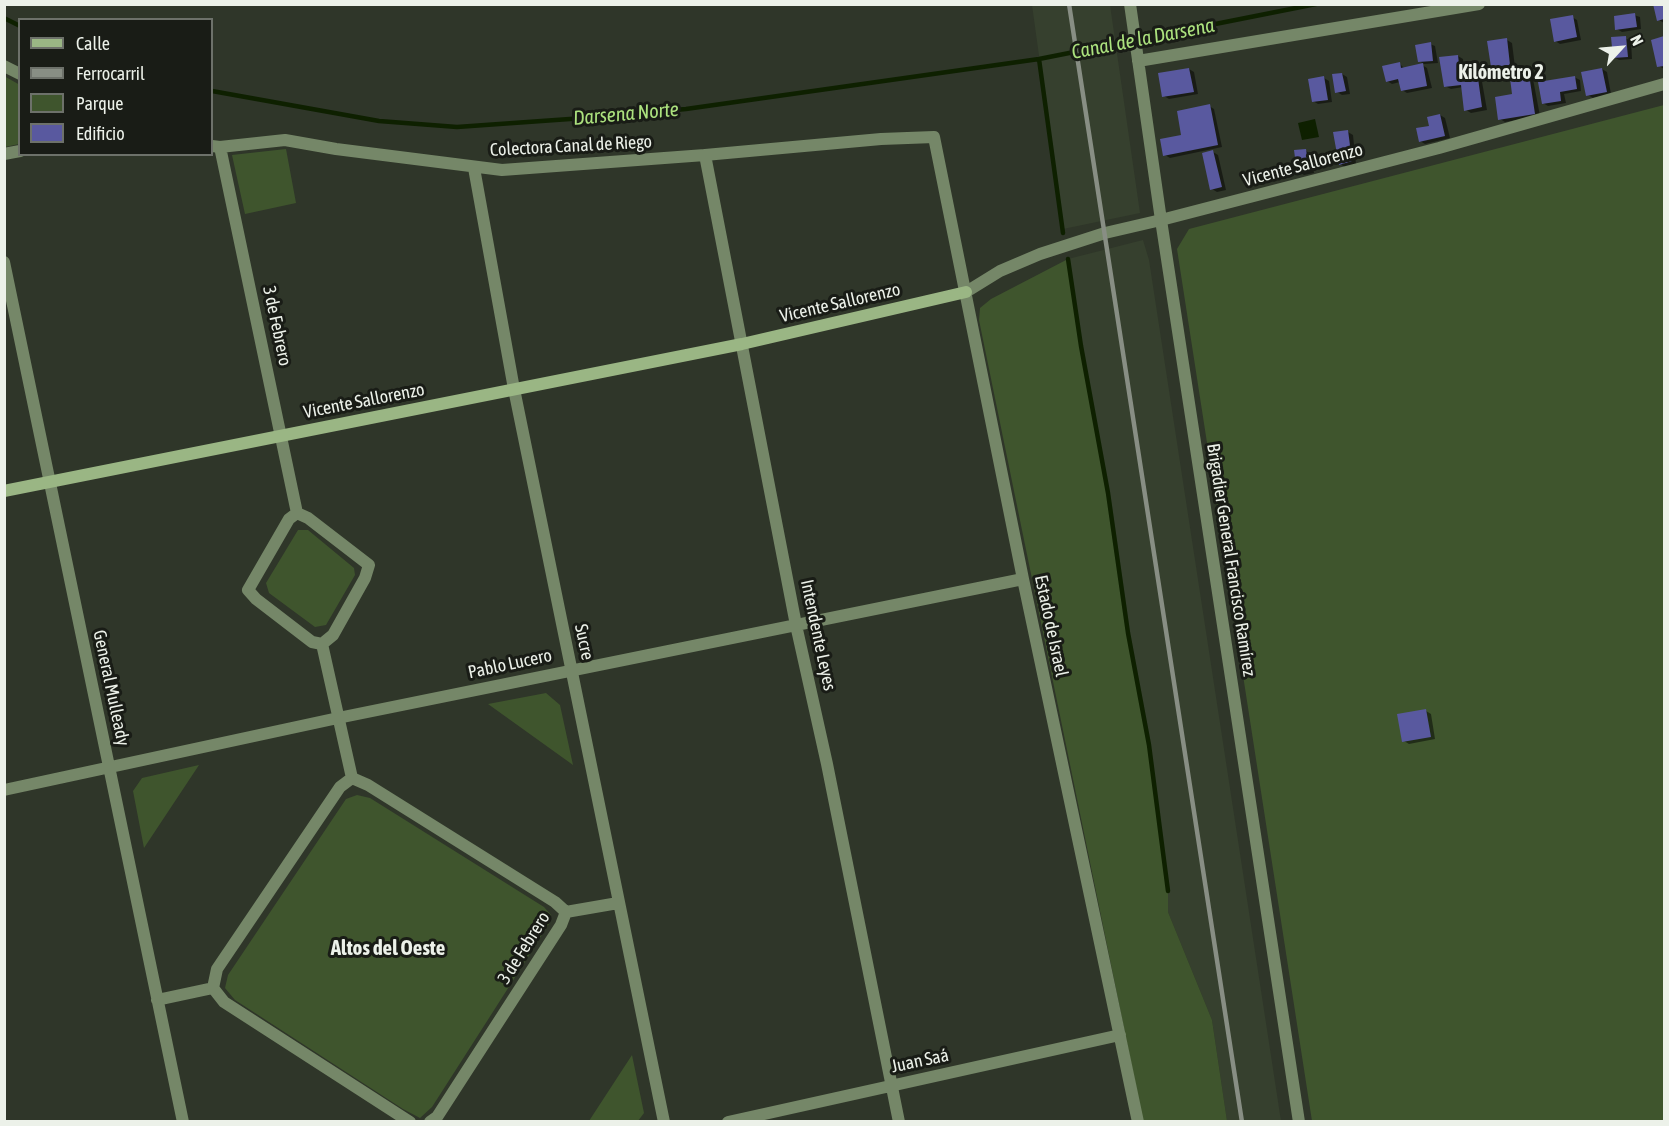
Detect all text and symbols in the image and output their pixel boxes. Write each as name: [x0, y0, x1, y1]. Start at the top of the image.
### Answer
water label: Canal de la Darsena: [1069, 13, 1217, 65]
legend: [18, 18, 213, 156]
north arrow: [1591, 18, 1651, 78]
text: N: [1627, 32, 1647, 48]
text: Calle: [76, 33, 110, 54]
district label: Kilómetro 2: [1458, 61, 1544, 85]
text: Ferrocarril: [76, 63, 145, 84]
text: Parque: [76, 93, 124, 114]
water label: Darsena Norte: [572, 97, 680, 131]
text: Edificio: [76, 123, 125, 144]
street label: Colectora Canal de Riego: [489, 131, 653, 161]
street label: Vicente Sallorenzo: [1241, 139, 1365, 191]
street label: Vicente Sallorenzo: [778, 279, 902, 327]
street label: 3 de Febrero: [258, 284, 296, 368]
street label: Vicente Sallorenzo: [302, 379, 426, 423]
street label: Brigadier General Francisco Ramírez: [1202, 442, 1260, 678]
street label: Estado de Israel: [1030, 573, 1072, 679]
street label: Intendente Leyes: [796, 577, 840, 693]
street label: Sucre: [570, 622, 598, 662]
street label: General Mulleady: [88, 628, 134, 748]
street label: Pablo Lucero: [466, 645, 554, 683]
street label: 3 de Febrero: [493, 908, 555, 988]
district label: Altos del Oeste: [331, 935, 445, 961]
street label: Juan Saá: [889, 1044, 951, 1078]

